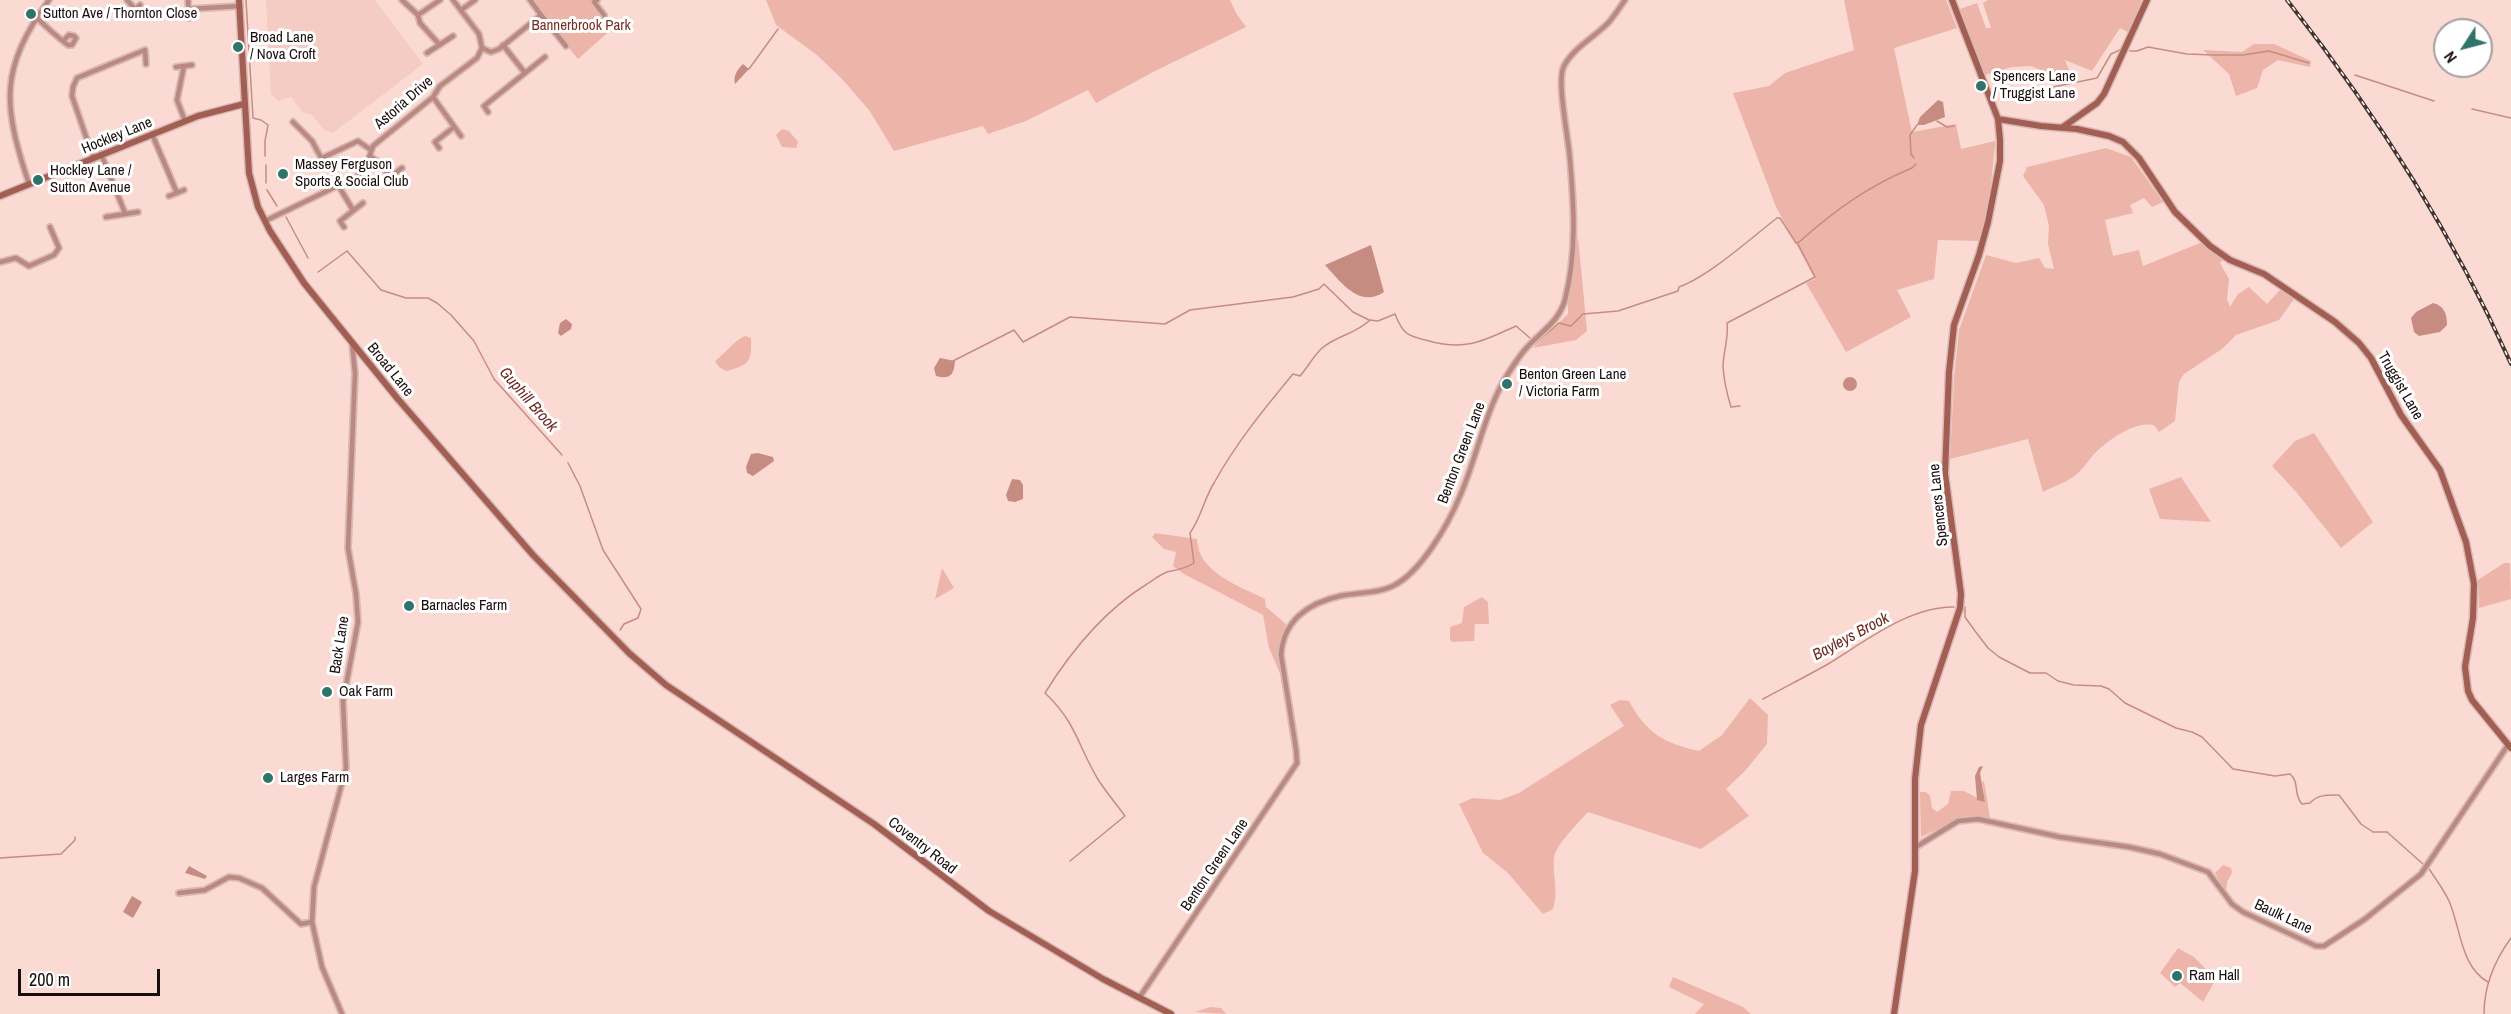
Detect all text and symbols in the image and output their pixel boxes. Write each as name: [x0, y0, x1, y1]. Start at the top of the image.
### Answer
place label: Sutton Ave / Thornton Close: [43, 5, 197, 23]
marker: Sutton Ave / Thornton Close: [24, 7, 38, 21]
park label: Bannerbrook Park: [531, 17, 631, 35]
north arrow: [2433, 18, 2493, 78]
place label: Broad Lane / Nova Croft: [250, 29, 316, 64]
marker: Broad Lane / Nova Croft: [231, 40, 245, 54]
text: N: [2438, 47, 2462, 68]
place label: Spencers Lane / Truggist Lane: [1993, 68, 2076, 103]
street label: Astoria Drive: [371, 73, 437, 133]
marker: Spencers Lane / Truggist Lane: [1974, 79, 1988, 93]
street label: Hockley Lane: [79, 114, 155, 158]
place label: Massey Ferguson Sports & Social Club: [295, 156, 408, 191]
place label: Hockley Lane / Sutton Avenue: [50, 162, 131, 197]
marker: Massey Ferguson Sports & Social Club: [276, 167, 290, 181]
marker: Hockley Lane / Sutton Avenue: [31, 173, 45, 187]
street label: Broad Lane: [363, 340, 417, 400]
street label: Truggist Lane: [2373, 349, 2427, 423]
water label: Guphill Brook: [495, 364, 561, 436]
place label: Benton Green Lane / Victoria Farm: [1519, 366, 1626, 401]
marker: Benton Green Lane / Victoria Farm: [1500, 377, 1514, 391]
street label: Benton Green Lane: [1434, 400, 1490, 506]
street label: Spencers Lane: [1926, 463, 1952, 547]
place label: Barnacles Farm: [421, 597, 507, 615]
marker: Barnacles Farm: [402, 599, 416, 613]
water label: Bayleys Brook: [1809, 609, 1893, 665]
street label: Back Lane: [327, 615, 353, 675]
place label: Oak Farm: [339, 683, 393, 701]
marker: Oak Farm: [320, 685, 334, 699]
place label: Larges Farm: [280, 769, 349, 787]
marker: Larges Farm: [261, 771, 275, 785]
street label: Coventry Road: [884, 814, 960, 878]
street label: Benton Green Lane: [1178, 815, 1252, 915]
street label: Baulk Lane: [2251, 896, 2315, 938]
scale bar: [21, 957, 164, 995]
text: 200 m: [29, 967, 70, 992]
place label: Ram Hall: [2189, 967, 2240, 985]
marker: Ram Hall: [2170, 969, 2184, 983]

